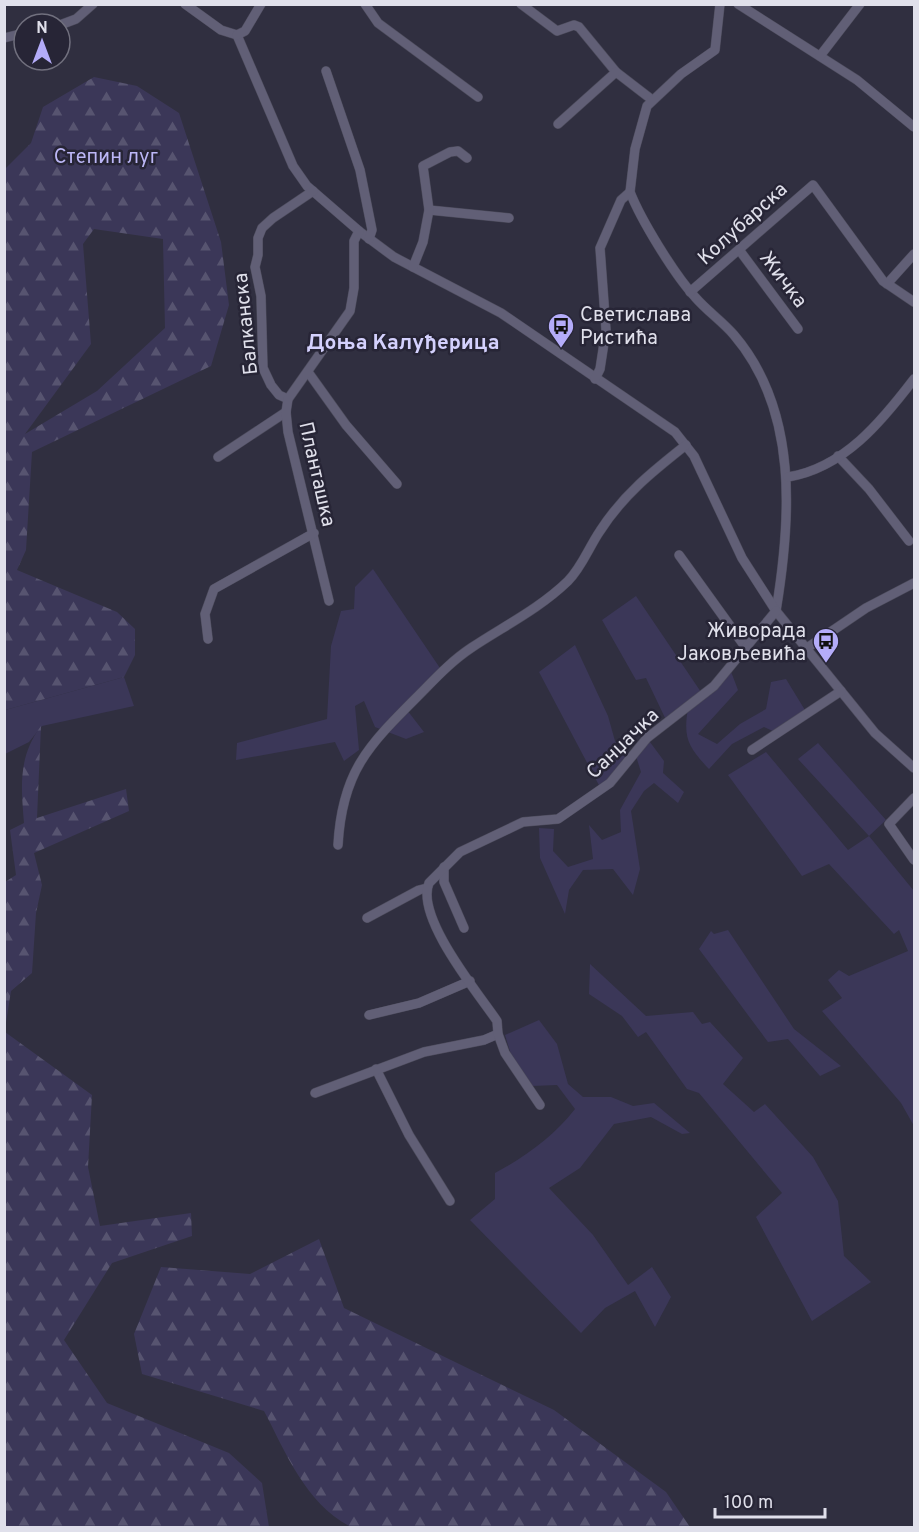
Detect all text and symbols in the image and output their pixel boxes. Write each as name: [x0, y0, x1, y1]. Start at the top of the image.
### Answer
north arrow: [12, 12, 72, 72]
text: N: [36, 19, 48, 39]
park label: Степин луг: [54, 145, 158, 171]
street label: Колубарска: [693, 177, 794, 272]
street label: Жичка: [753, 247, 812, 314]
street label: Балканска: [229, 272, 265, 376]
place label: Светислава Ристића: [580, 303, 691, 352]
bus stop icon: Светислава Ристића: [546, 311, 576, 349]
district label: Доња Калуђерица: [307, 330, 499, 357]
street label: Планташка: [291, 419, 341, 529]
place label: Живорада Јаковљевића: [677, 619, 806, 668]
bus stop icon: Живорада Јаковљевића: [811, 626, 841, 664]
street label: Санџачка: [581, 703, 665, 786]
scale bar: [715, 1481, 824, 1519]
text: 100 m: [724, 1492, 773, 1515]

